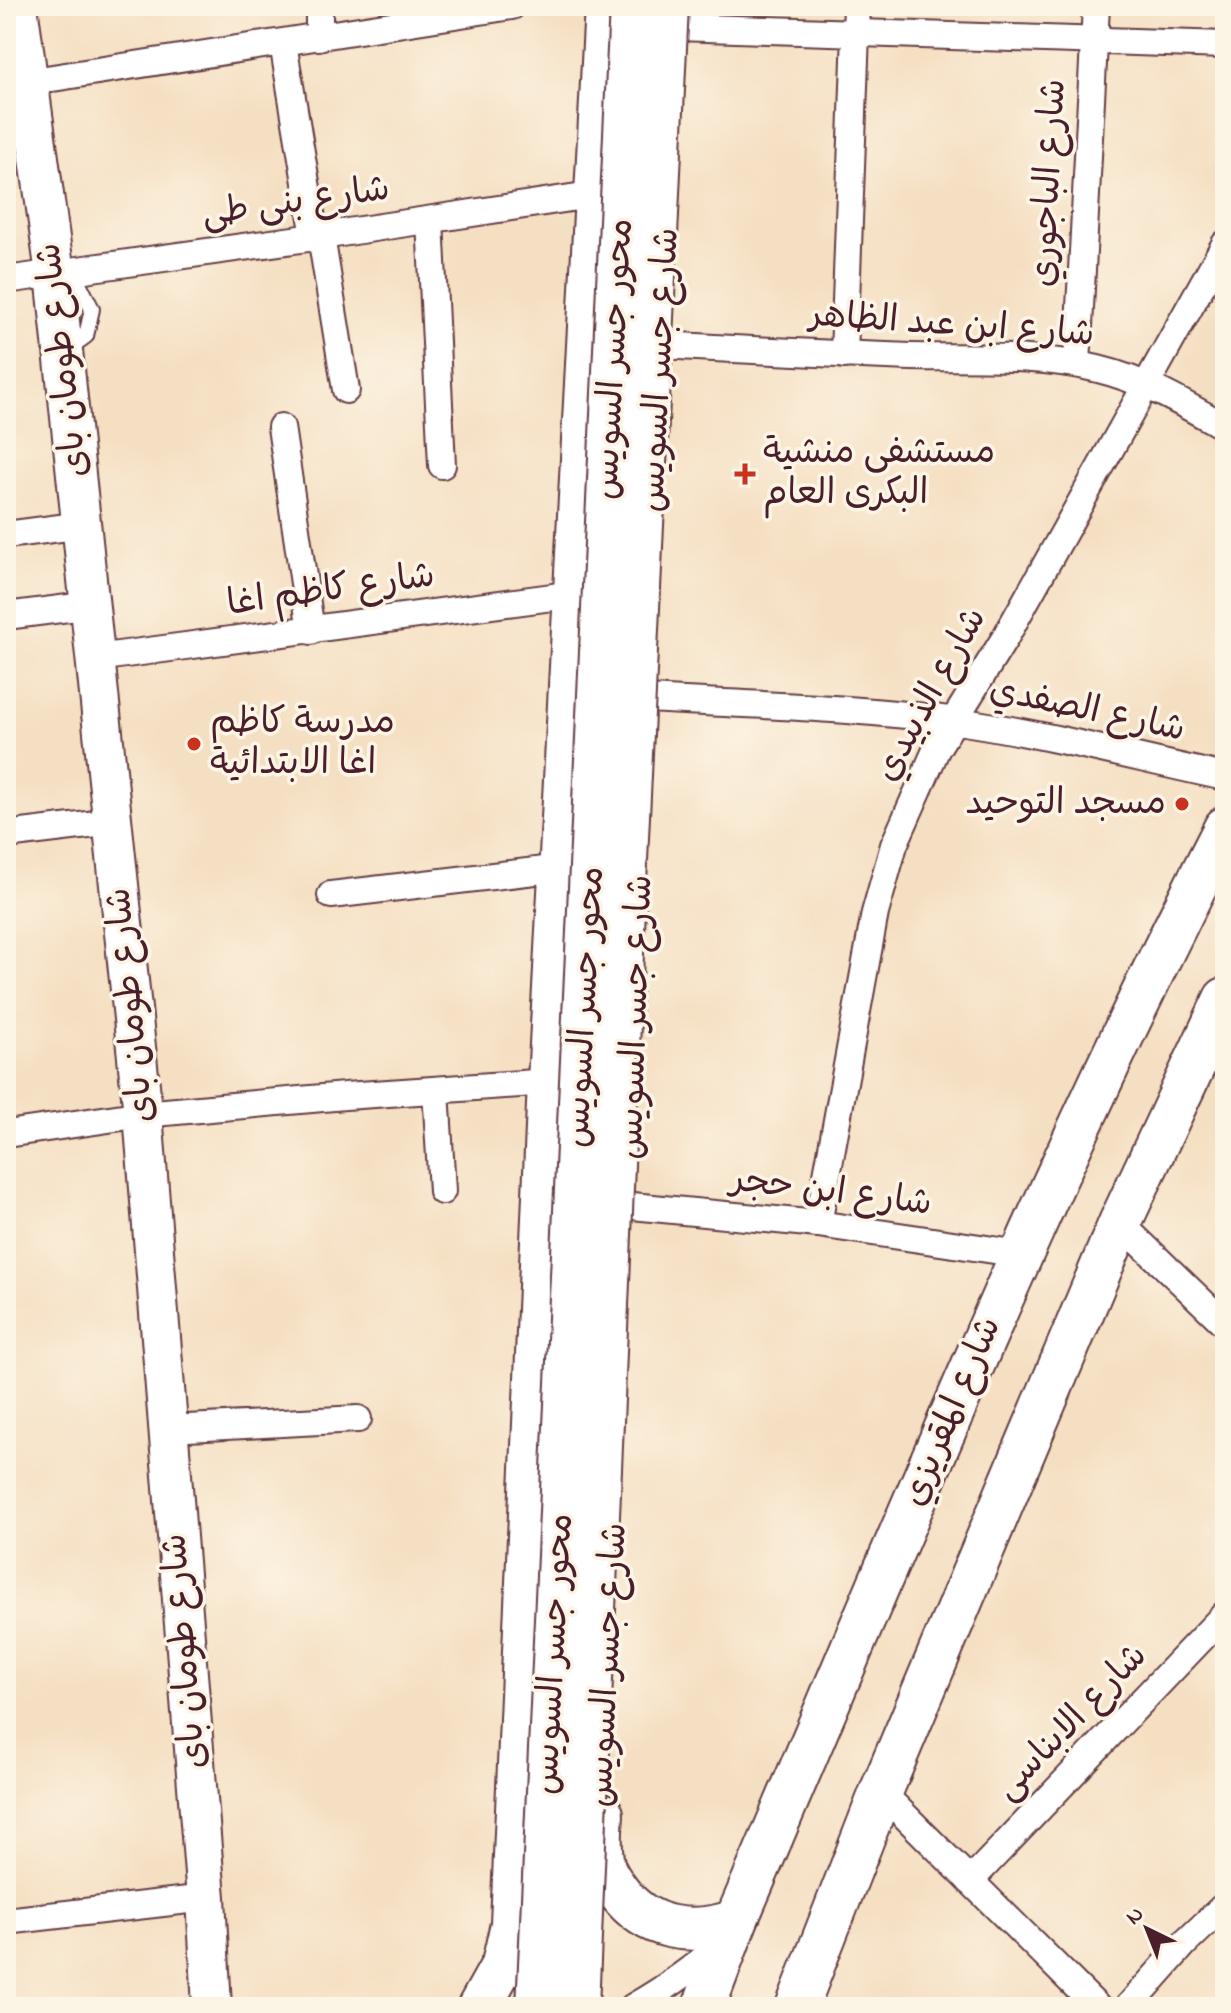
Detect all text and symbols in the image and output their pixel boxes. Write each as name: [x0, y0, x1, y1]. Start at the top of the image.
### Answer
street label: شارع الباجوري: [1018, 78, 1082, 288]
street label: شارع بنى طى: [199, 164, 393, 242]
street label: محور جسر السويس: [581, 217, 649, 501]
street label: شارع جسر السويس: [627, 226, 695, 514]
street label: شارع طومان باى: [23, 240, 105, 480]
street label: شارع ابن عبد الظاهر: [805, 289, 1096, 362]
place label: مستشفى منشية البكرى العام: [763, 427, 995, 521]
marker: مستشفى منشية البكرى العام: [734, 463, 756, 485]
street label: شارع كاظم اغا: [224, 550, 438, 632]
street label: شارع الذبيدي: [862, 598, 1002, 792]
street label: شارع الصفدي: [984, 664, 1190, 758]
place label: مدرسة كاظم اغا الابتدائية: [210, 697, 395, 791]
marker: مدرسة كاظم اغا الابتدائية: [185, 735, 203, 753]
place label: مسجد التوحيد: [965, 778, 1166, 831]
marker: مسجد التوحيد: [1173, 795, 1191, 813]
street label: محور جسر السويس: [552, 865, 620, 1149]
street label: شارع جسر السويس: [606, 874, 668, 1160]
street label: شارع طومان باى: [93, 885, 171, 1125]
street label: شارع ابن حجر: [724, 1154, 935, 1232]
street label: شارع المقريزي: [889, 1309, 1017, 1515]
street label: محور جسر السويس: [521, 1512, 589, 1796]
street label: شارع جسر السويس: [575, 1521, 643, 1809]
street label: شارع طومان باى: [149, 1531, 223, 1771]
street label: شارع الابناسى: [983, 1632, 1161, 1814]
north arrow: [1107, 1889, 1187, 1969]
text: N: [1119, 1900, 1152, 1933]

